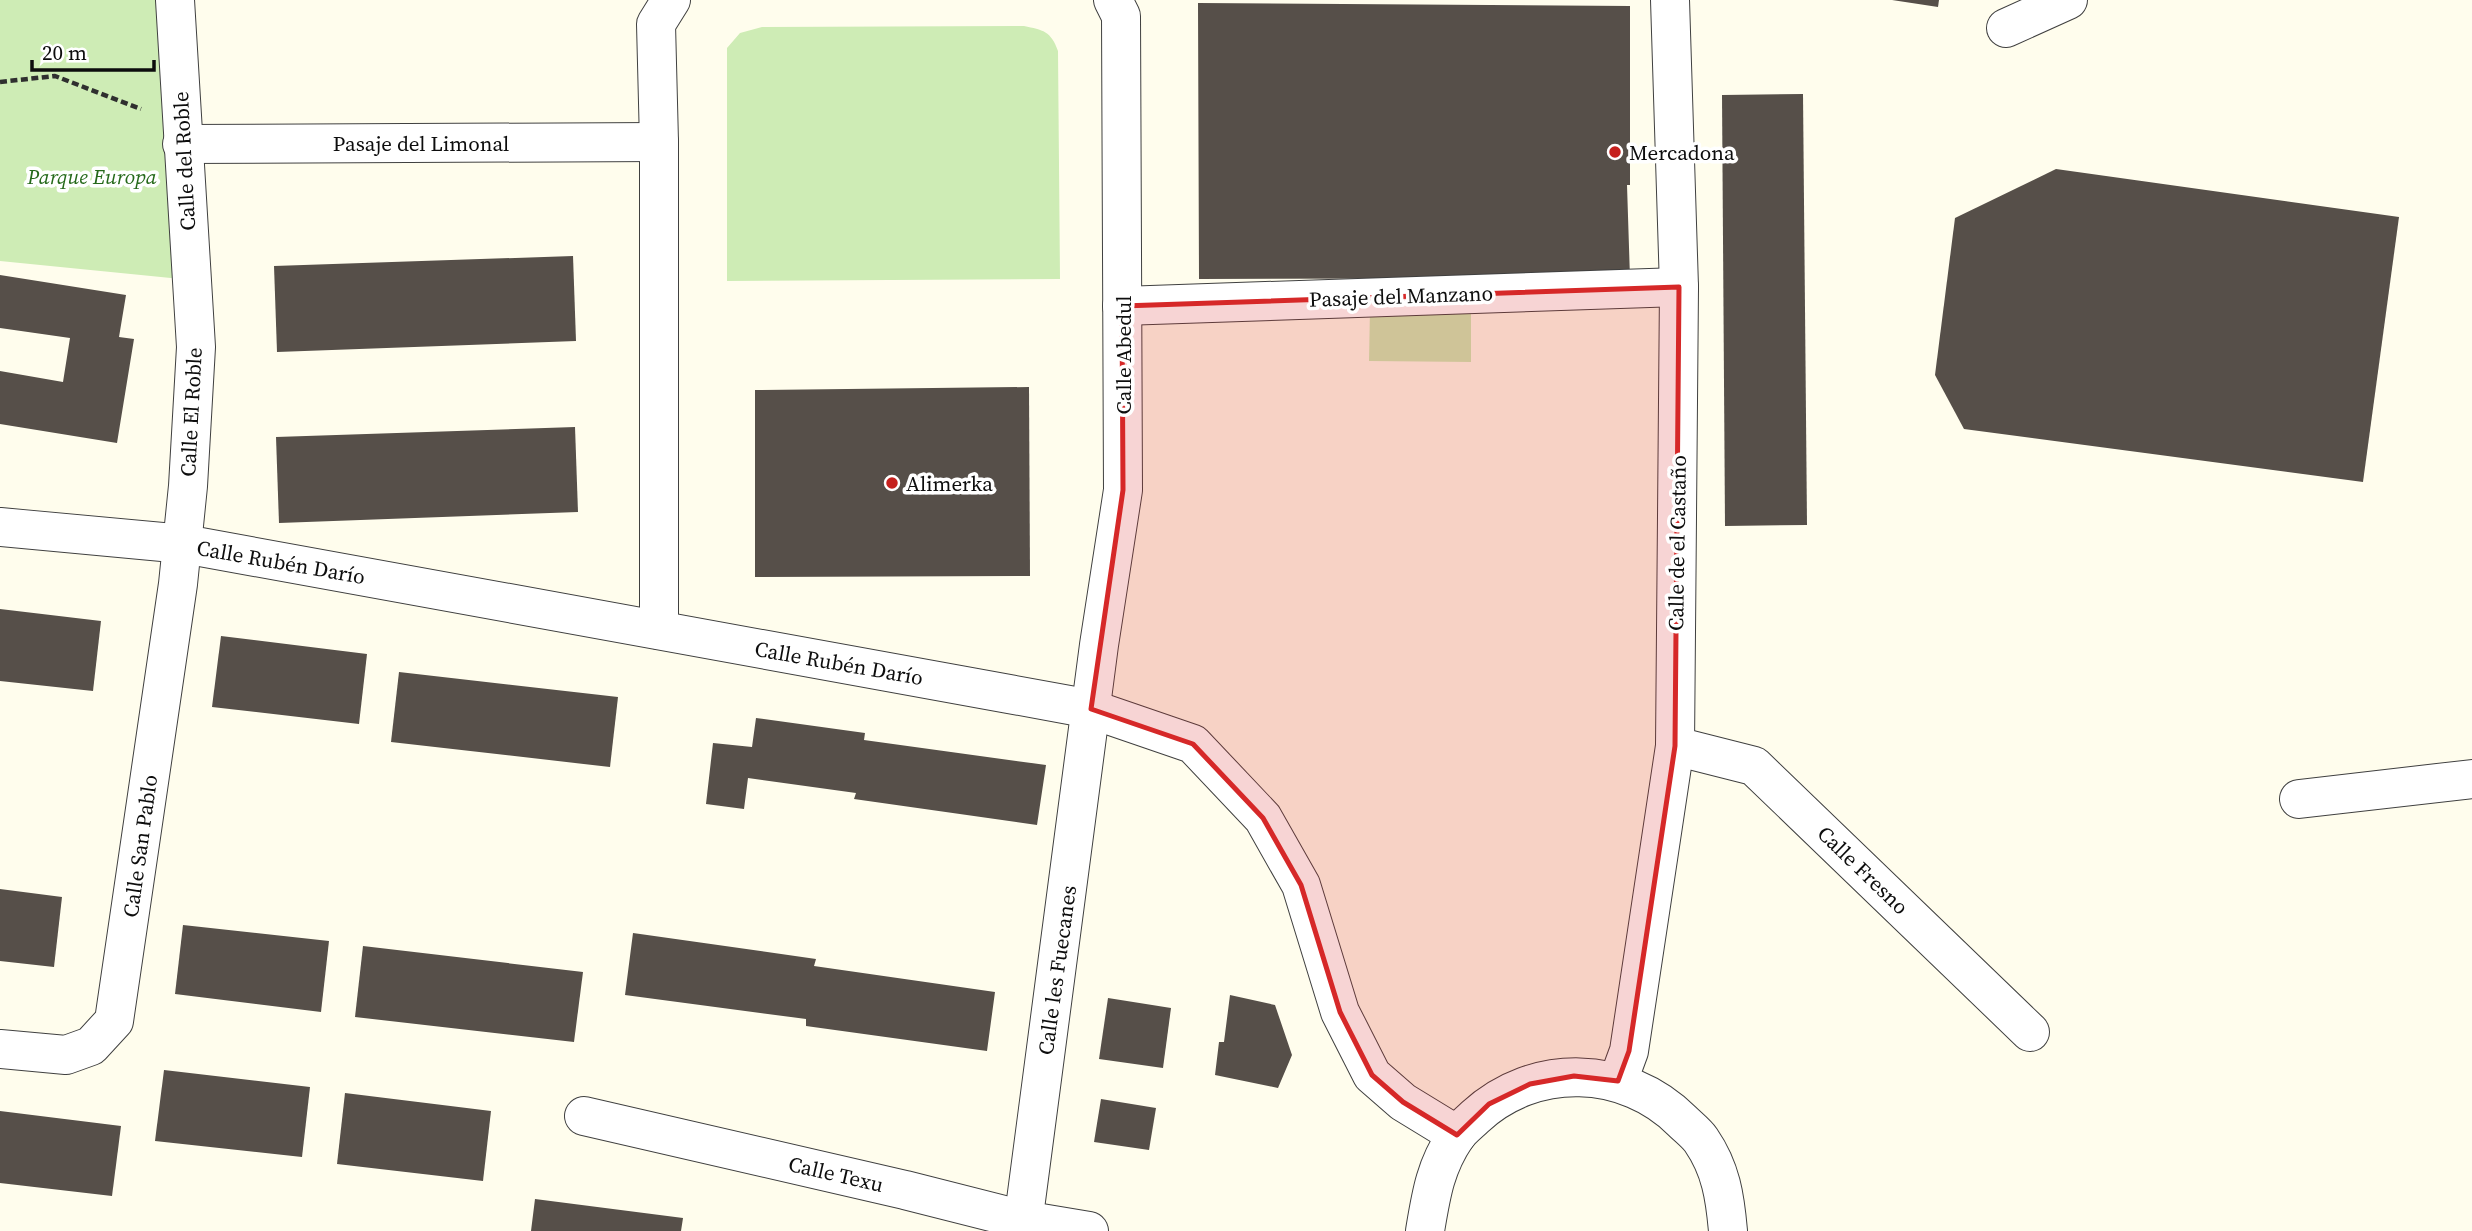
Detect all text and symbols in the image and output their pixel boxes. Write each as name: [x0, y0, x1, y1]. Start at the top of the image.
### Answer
scale bar: [32, 28, 154, 72]
text: 20 m: [42, 38, 87, 67]
street label: Calle del Roble: [166, 91, 202, 231]
street label: Pasaje del Limonal: [333, 129, 509, 158]
place label: Mercadona: [1629, 138, 1735, 167]
marker: Mercadona: [1607, 144, 1623, 160]
park label: Parque Europa: [26, 162, 157, 191]
street label: Pasaje del Manzano: [1309, 278, 1493, 314]
street label: Calle Abedul: [1109, 295, 1138, 415]
street label: Calle El Roble: [173, 347, 209, 477]
street label: Calle de el Castaño: [1661, 455, 1693, 631]
place label: Alimerka: [906, 469, 993, 498]
marker: Alimerka: [884, 475, 900, 491]
street label: Calle Rubén Darío: [195, 533, 367, 591]
street label: Calle Rubén Darío: [753, 634, 925, 692]
street label: Calle San Pablo: [116, 773, 164, 919]
street label: Calle Fresno: [1811, 819, 1915, 921]
street label: Calle les Fuecanes: [1031, 883, 1083, 1057]
street label: Calle Texu: [786, 1149, 886, 1199]

